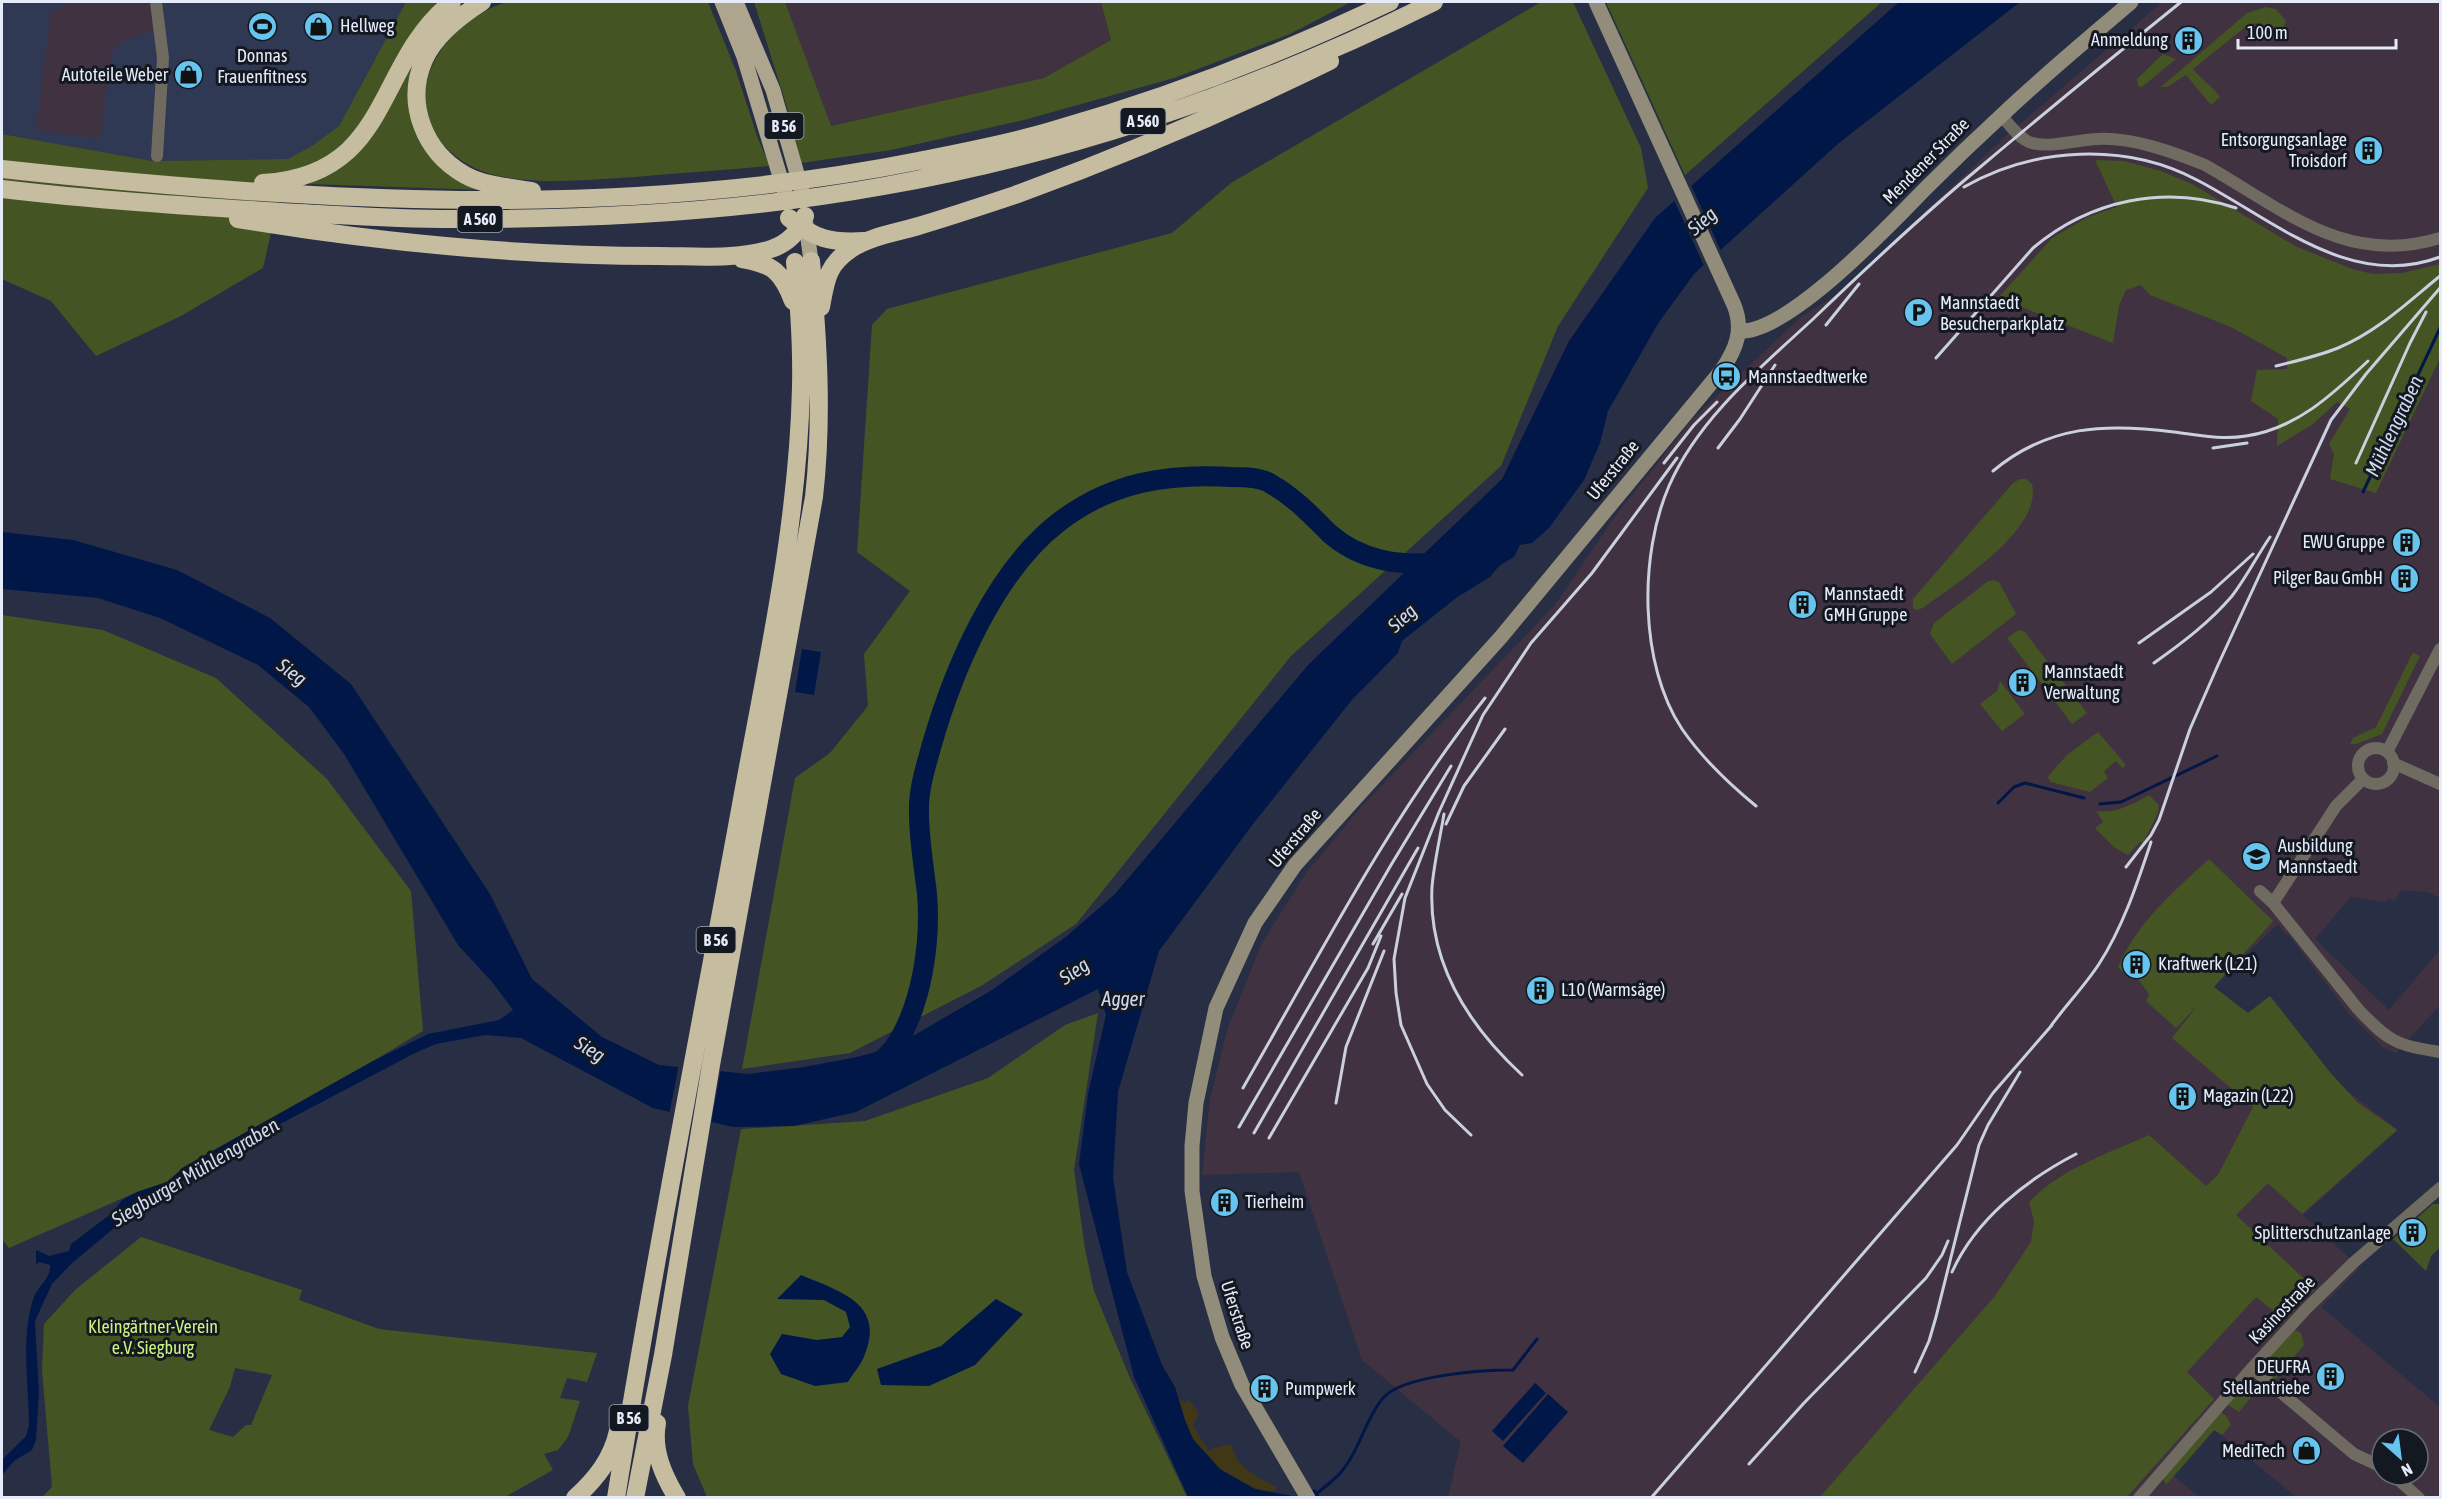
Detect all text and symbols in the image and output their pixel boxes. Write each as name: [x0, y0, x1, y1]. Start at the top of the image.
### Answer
shop icon: Hellweg: [303, 10, 335, 42]
sports icon: Donnas Frauenfitness: [246, 11, 278, 43]
scale bar: [2238, 12, 2396, 50]
place label: Hellweg: [340, 15, 395, 36]
text: 100 m: [2247, 22, 2288, 43]
building icon: Anmeldung: [2173, 24, 2205, 56]
place label: Anmeldung: [2091, 29, 2168, 50]
place label: Donnas Frauenfitness: [217, 45, 307, 87]
shop icon: Autoteile Weber: [173, 59, 205, 91]
place label: Autoteile Weber: [62, 64, 169, 85]
road number: A 560: [1120, 108, 1166, 134]
road number: B 56: [764, 113, 804, 139]
street label: Mendener Straße: [1878, 113, 1973, 208]
place label: Entsorgungsanlage Troisdorf: [2221, 129, 2347, 171]
building icon: Entsorgungsanlage Troisdorf: [2352, 134, 2384, 166]
water label: Sieg: [1682, 202, 1721, 240]
road number: A 560: [458, 206, 502, 232]
place label: Mannstaedt Besucherparkplatz: [1940, 292, 2065, 334]
parking icon: Mannstaedt Besucherparkplatz: [1903, 297, 1935, 329]
bus stop icon: Mannstaedtwerke: [1711, 361, 1743, 393]
place label: Mannstaedtwerke: [1748, 366, 1867, 387]
water label: Mühlengraben: [2360, 371, 2427, 480]
street label: Uferstraße: [1582, 436, 1643, 504]
building icon: EWU Gruppe: [2390, 526, 2422, 558]
place label: EWU Gruppe: [2302, 531, 2385, 552]
building icon: Pilger Bau GmbH: [2388, 562, 2420, 594]
place label: Pilger Bau GmbH: [2273, 567, 2383, 588]
place label: Mannstaedt GMH Gruppe: [1824, 583, 1907, 625]
building icon: Mannstaedt GMH Gruppe: [1787, 588, 1819, 620]
water label: Sieg: [1382, 599, 1421, 637]
water label: Sieg: [272, 652, 312, 690]
place label: Mannstaedt Verwaltung: [2044, 661, 2124, 703]
building icon: Mannstaedt Verwaltung: [2007, 666, 2039, 698]
street label: Uferstraße: [1264, 804, 1325, 871]
place label: Ausbildung Mannstaedt: [2278, 835, 2358, 877]
school or university icon: Ausbildung Mannstaedt: [2241, 840, 2273, 872]
road number: B 56: [696, 927, 736, 953]
building icon: Kraftwerk (L21): [2121, 948, 2153, 980]
water label: Sieg: [1054, 952, 1093, 989]
place label: Kraftwerk (L21): [2158, 953, 2257, 974]
building icon: L10 (Warmsäge): [1524, 974, 1556, 1006]
place label: L10 (Warmsäge): [1561, 979, 1665, 1000]
water label: Agger: [1101, 987, 1146, 1010]
water label: Sieg: [570, 1030, 610, 1067]
building icon: Magazin (L22): [2166, 1080, 2198, 1112]
place label: Magazin (L22): [2203, 1085, 2294, 1106]
water label: Siegburger Mühlengraben: [106, 1112, 283, 1231]
building icon: Tierheim: [1208, 1186, 1240, 1218]
place label: Tierheim: [1245, 1191, 1304, 1212]
building icon: Splitterschutzanlage: [2396, 1217, 2428, 1249]
place label: Splitterschutzanlage: [2254, 1222, 2391, 1243]
street label: Kasinostraße: [2244, 1271, 2319, 1348]
street label: Uferstraße: [1217, 1278, 1258, 1352]
park label: Kleingärtner-Verein e.V. Siegburg: [88, 1316, 218, 1358]
place label: DEUFRA Stellantriebe: [2223, 1356, 2310, 1398]
building icon: DEUFRA Stellantriebe: [2315, 1361, 2347, 1393]
building icon: Pumpwerk: [1248, 1373, 1280, 1405]
place label: Pumpwerk: [1285, 1378, 1356, 1399]
road number: B 56: [610, 1405, 648, 1431]
north arrow: [2370, 1427, 2430, 1487]
shop icon: MediTech: [2290, 1435, 2322, 1467]
place label: MediTech: [2222, 1440, 2285, 1461]
text: N: [2399, 1460, 2415, 1480]

